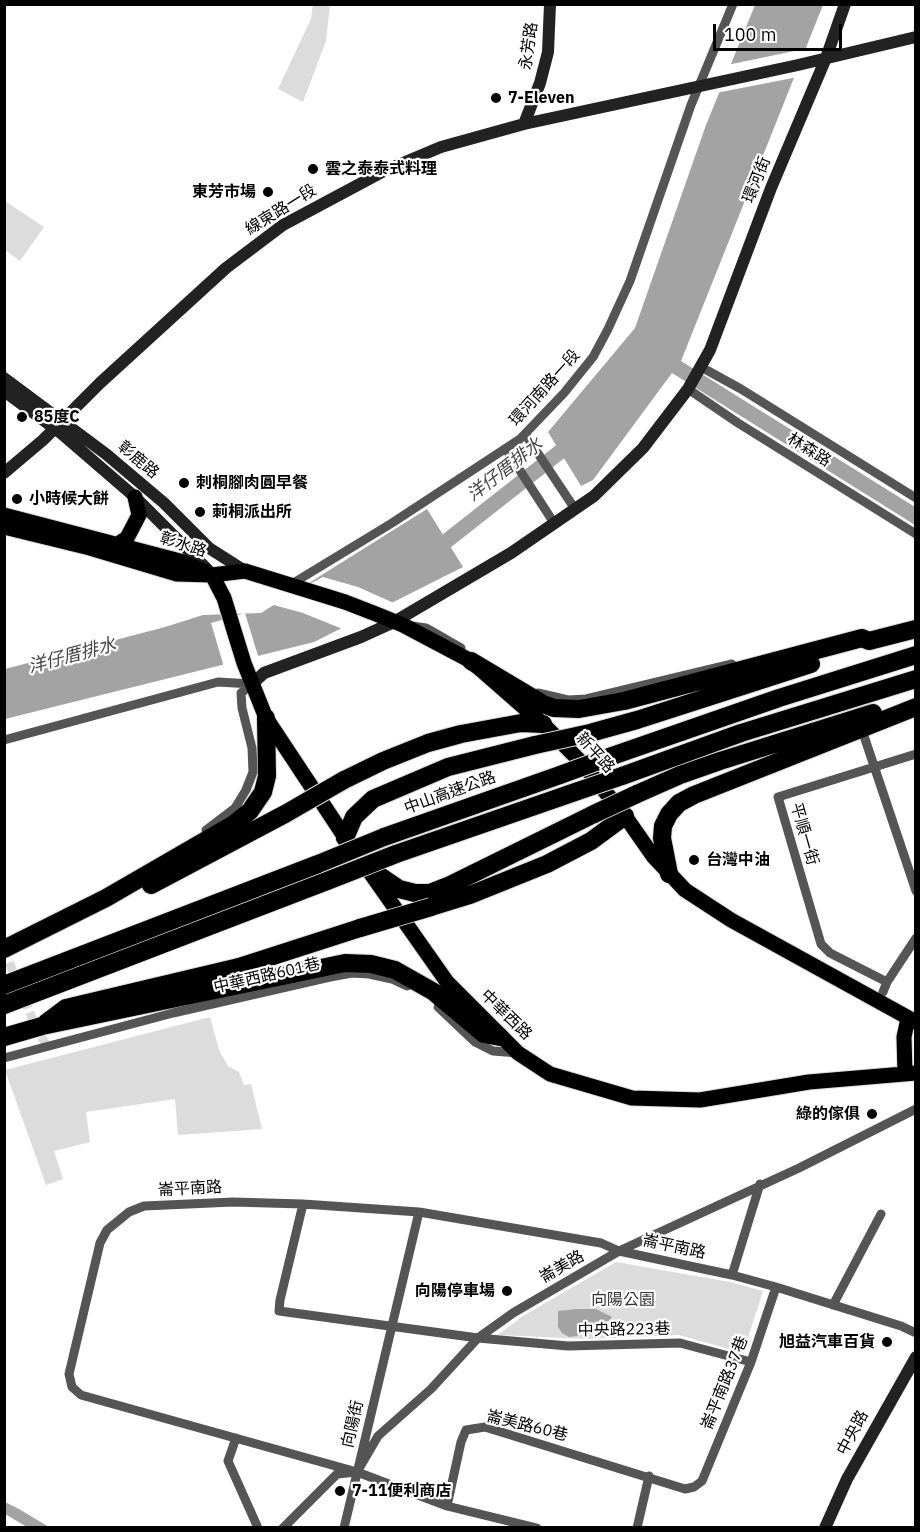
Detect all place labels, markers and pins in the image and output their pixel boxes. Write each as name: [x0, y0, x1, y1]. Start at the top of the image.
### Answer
place label: 7-Eleven: [508, 88, 574, 108]
marker: 7-Eleven: [489, 91, 503, 105]
place label: 雲之泰泰式料理: [325, 159, 437, 179]
marker: 雲之泰泰式料理: [306, 162, 320, 176]
place label: 東芳市場: [192, 182, 256, 202]
marker: 東芳市場: [261, 185, 275, 199]
place label: 85度C: [34, 407, 80, 427]
marker: 85度C: [15, 410, 29, 424]
place label: 刺桐腳肉圓早餐: [196, 473, 308, 493]
marker: 刺桐腳肉圓早餐: [177, 476, 191, 490]
place label: 小時候大餅: [29, 489, 109, 509]
marker: 小時候大餅: [10, 492, 24, 506]
place label: 莿桐派出所: [212, 502, 292, 522]
marker: 莿桐派出所: [193, 505, 207, 519]
place label: 台灣中油: [706, 850, 770, 870]
marker: 台灣中油: [687, 853, 701, 867]
place label: 綠的傢俱: [796, 1104, 860, 1124]
marker: 綠的傢俱: [865, 1107, 879, 1121]
place label: 向陽停車場: [415, 1281, 495, 1301]
marker: 向陽停車場: [500, 1284, 514, 1298]
place label: 旭益汽車百貨: [779, 1332, 875, 1352]
marker: 旭益汽車百貨: [880, 1335, 894, 1349]
place label: 7-11便利商店: [352, 1481, 451, 1501]
marker: 7-11便利商店: [333, 1484, 347, 1498]

